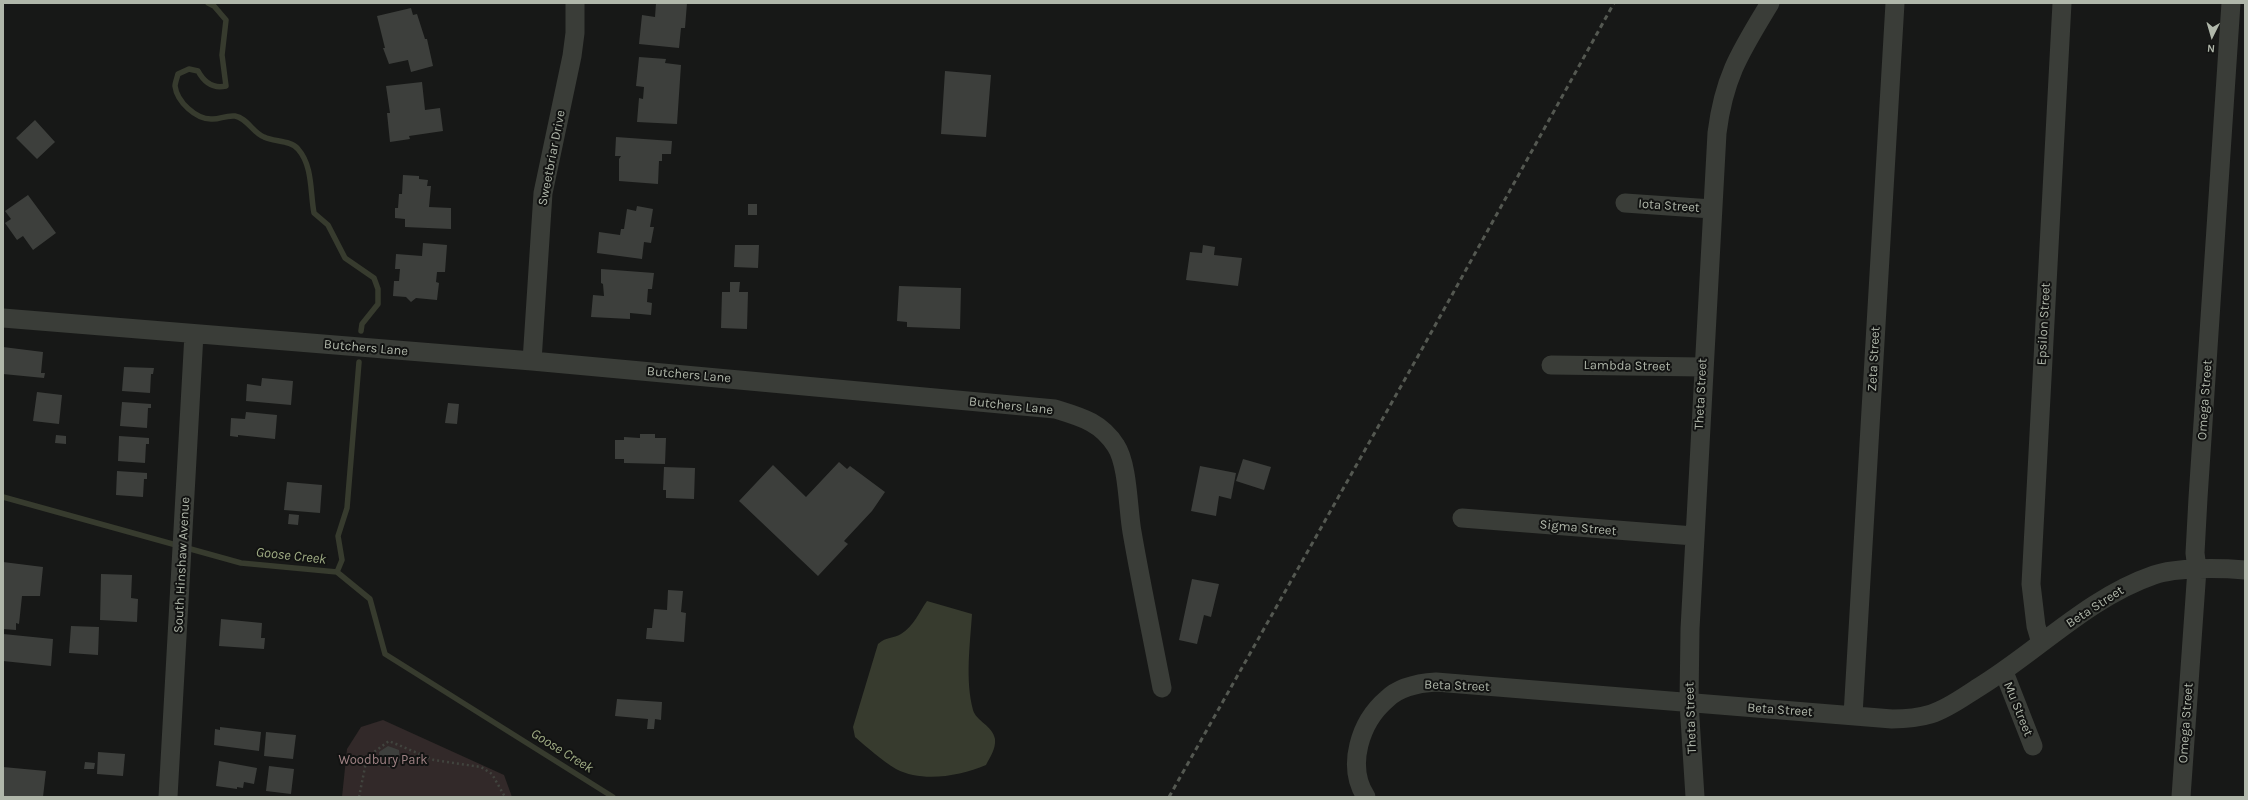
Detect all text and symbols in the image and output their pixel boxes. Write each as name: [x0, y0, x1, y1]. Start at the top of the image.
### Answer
north arrow: [2192, 16, 2232, 56]
text: N: [2206, 42, 2215, 55]
street label: Sweetbriar Drive: [535, 109, 569, 207]
street label: Iota Street: [1638, 196, 1700, 216]
street label: Epsilon Street: [2034, 282, 2054, 366]
street label: Zeta Street: [1865, 326, 1883, 392]
street label: Butchers Lane: [323, 337, 409, 359]
street label: Lambda Street: [1584, 357, 1670, 375]
street label: Theta Street: [1691, 358, 1711, 430]
street label: Omega Street: [2194, 359, 2216, 441]
street label: Butchers Lane: [646, 364, 732, 386]
street label: Butchers Lane: [968, 394, 1054, 418]
street label: South Hinshaw Avenue: [171, 497, 193, 633]
street label: Sigma Street: [1539, 517, 1617, 539]
water label: Goose Creek: [255, 544, 327, 568]
street label: Beta Street: [2063, 583, 2127, 631]
street label: Beta Street: [1424, 677, 1490, 695]
street label: Mu Street: [2000, 679, 2036, 739]
street label: Theta Street: [1682, 682, 1700, 754]
street label: Omega Street: [2175, 682, 2197, 764]
street label: Beta Street: [1747, 700, 1813, 720]
water label: Goose Creek: [528, 725, 596, 777]
park label: Woodbury Park: [339, 752, 427, 768]

